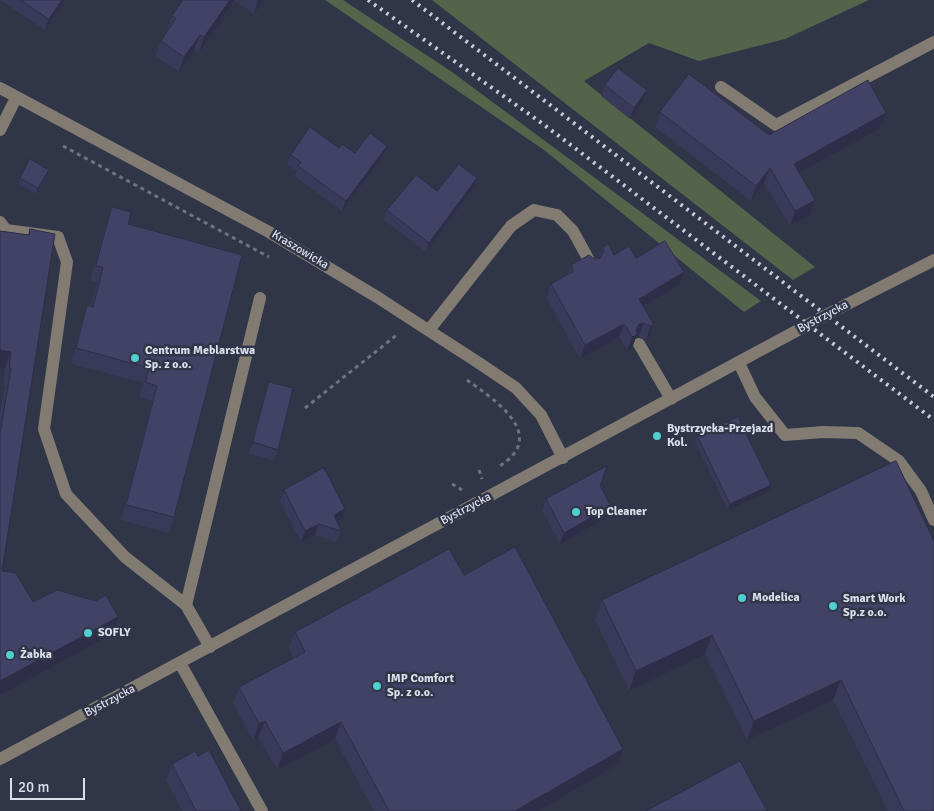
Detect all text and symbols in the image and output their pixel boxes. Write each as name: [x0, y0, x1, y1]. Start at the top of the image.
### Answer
street label: Kraszowicka: [269, 227, 331, 273]
street label: Bystrzycka: [795, 298, 851, 336]
place label: Centrum Meblarstwa Sp. z o.o.: [145, 344, 255, 372]
marker: Centrum Meblarstwa Sp. z o.o.: [129, 352, 141, 364]
place label: Bystrzycka-Przejazd Kol.: [667, 422, 773, 450]
marker: Bystrzycka-Przejazd Kol.: [651, 430, 663, 442]
street label: Bystrzycka: [438, 490, 494, 528]
place label: Top Cleaner: [586, 505, 647, 519]
marker: Top Cleaner: [570, 506, 582, 518]
place label: Modelica: [752, 591, 800, 605]
marker: Modelica: [736, 592, 748, 604]
place label: Smart Work Sp.z o.o.: [843, 592, 906, 620]
marker: Smart Work Sp.z o.o.: [827, 600, 839, 612]
place label: SOFLY: [98, 626, 131, 640]
marker: SOFLY: [82, 627, 94, 639]
place label: Żabka: [20, 648, 52, 662]
marker: Żabka: [4, 649, 16, 661]
place label: IMP Comfort Sp. z o.o.: [387, 672, 454, 700]
marker: IMP Comfort Sp. z o.o.: [371, 680, 383, 692]
street label: Bystrzycka: [82, 682, 138, 720]
scale bar: [12, 768, 88, 800]
text: 20 m: [18, 778, 49, 796]

